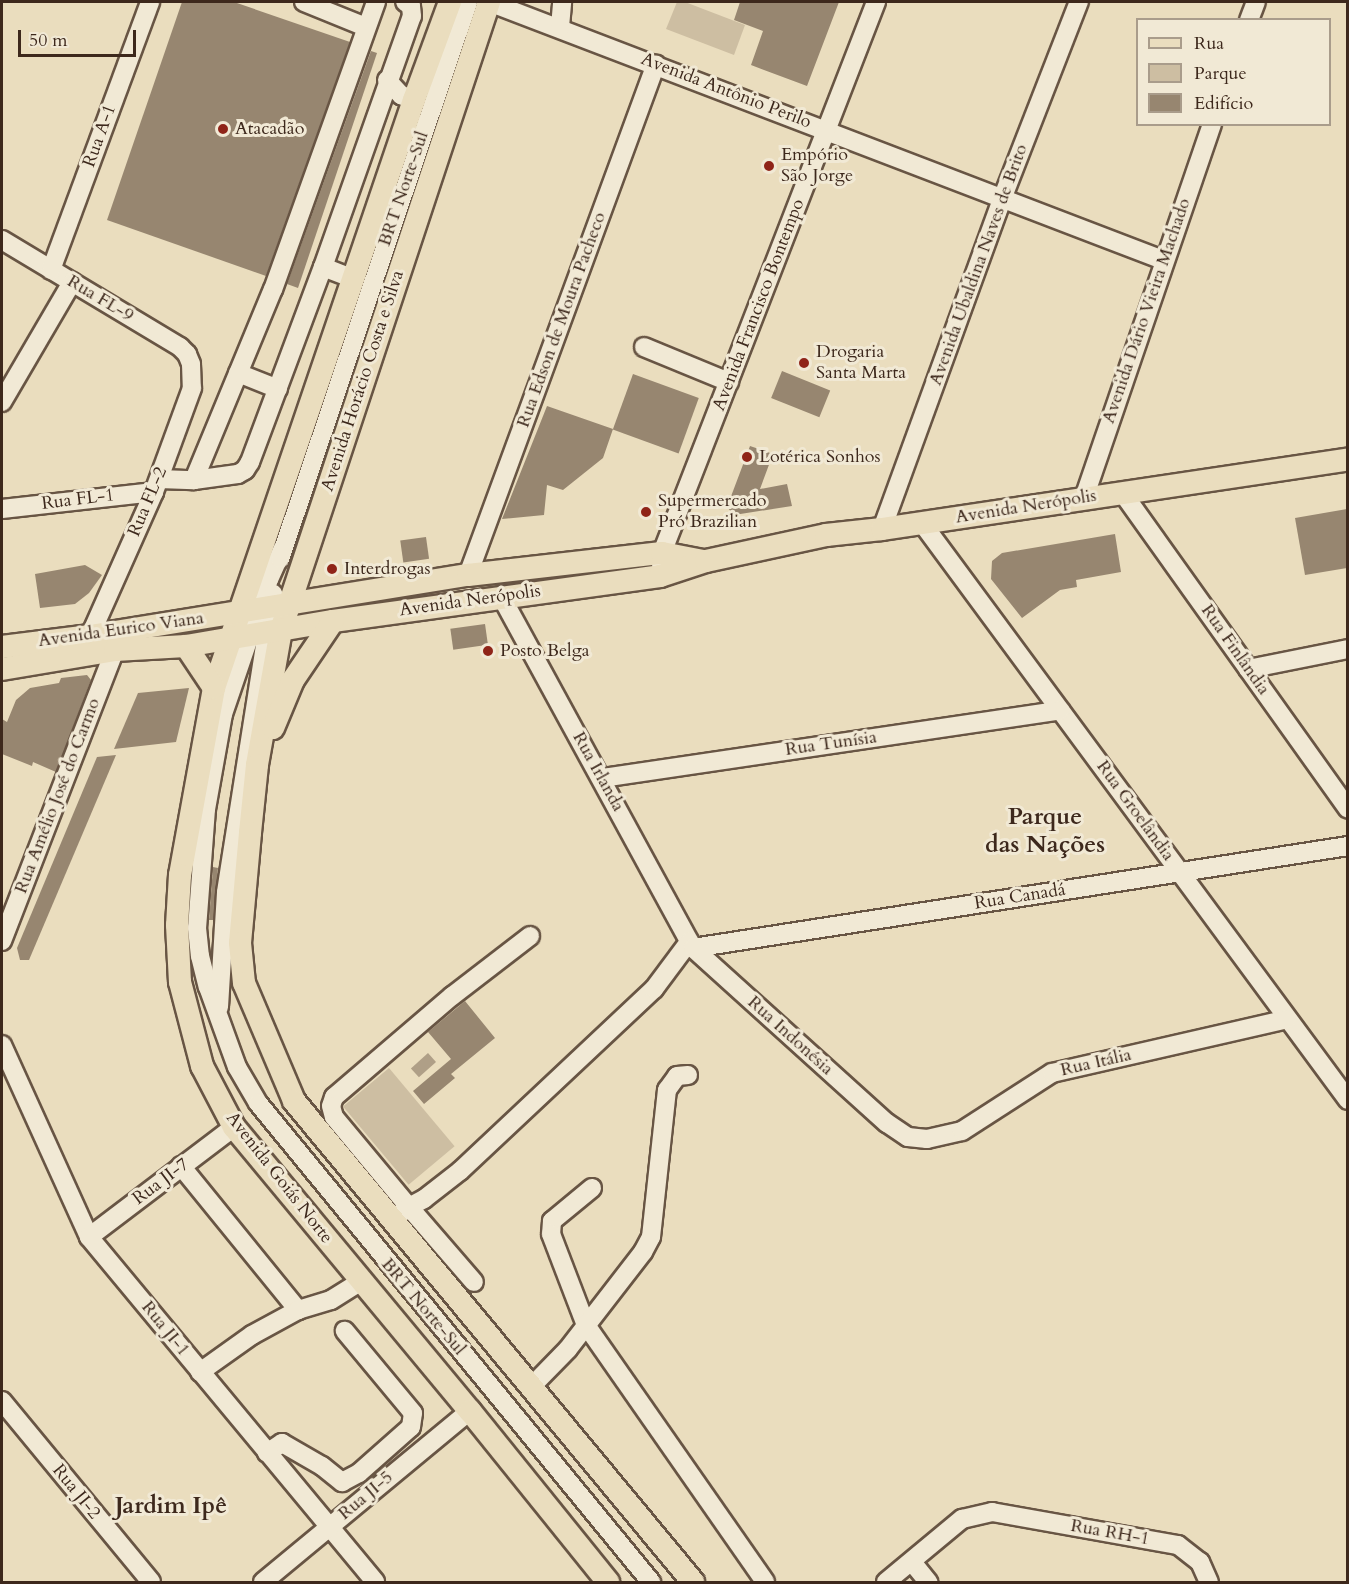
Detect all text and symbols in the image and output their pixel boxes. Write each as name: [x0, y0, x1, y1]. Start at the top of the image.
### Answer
scale bar: [21, 18, 140, 56]
legend: [1136, 18, 1331, 126]
text: 50 m: [29, 28, 68, 53]
text: Rua: [1194, 31, 1224, 56]
street label: Avenida Antônio Perilo: [638, 49, 814, 133]
text: Parque: [1194, 61, 1247, 86]
text: Edifício: [1194, 91, 1253, 116]
street label: Rua A-1: [79, 102, 121, 170]
place label: Atacadão: [235, 118, 304, 140]
marker: Atacadão: [216, 122, 230, 136]
street label: BRT Norte-Sul: [374, 129, 434, 249]
street label: Avenida Ubaldina Naves de Brito: [925, 142, 1033, 388]
place label: Empório São Jorge: [781, 145, 853, 188]
marker: Empório São Jorge: [762, 159, 776, 173]
street label: Avenida Francisco Bontempo: [709, 196, 809, 414]
street label: Avenida Dário Vieira Machado: [1098, 196, 1196, 426]
street label: Rua Edson de Moura Pacheco: [513, 209, 611, 431]
street label: Avenida Horácio Costa e Silva: [317, 268, 409, 494]
street label: Rua FL-9: [63, 271, 137, 327]
place label: Drogaria Santa Marta: [816, 342, 906, 385]
marker: Drogaria Santa Marta: [797, 356, 811, 370]
place label: Lotérica Sonhos: [759, 446, 881, 468]
marker: Lotérica Sonhos: [740, 450, 754, 464]
street label: Rua FL-2: [124, 464, 172, 540]
street label: Rua FL-1: [40, 485, 116, 515]
street label: Avenida Nerópolis: [954, 485, 1098, 529]
place label: Supermercado Pró Brazilian: [658, 491, 766, 534]
marker: Supermercado Pró Brazilian: [639, 505, 653, 519]
place label: Interdrogas: [344, 558, 431, 580]
marker: Interdrogas: [325, 562, 339, 576]
street label: Avenida Nerópolis: [398, 580, 542, 622]
street label: Rua Finlândia: [1196, 601, 1274, 699]
street label: Avenida Eurico Viana: [37, 608, 205, 652]
place label: Posto Belga: [500, 640, 589, 662]
marker: Posto Belga: [481, 644, 495, 658]
street label: Rua Amélio José do Carmo: [11, 695, 105, 897]
street label: Rua Tunísia: [784, 727, 878, 761]
street label: Rua Irlanda: [567, 728, 629, 816]
street label: Rua Groelândia: [1091, 757, 1179, 865]
district label: Parque das Nações: [985, 803, 1105, 859]
street label: Rua Canadá: [973, 879, 1067, 915]
street label: Rua Indonésia: [743, 992, 837, 1080]
street label: Rua Itália: [1058, 1044, 1134, 1082]
street label: Avenida Goiás Norte: [221, 1108, 337, 1248]
street label: Rua JI-7: [129, 1154, 193, 1210]
street label: BRT Norte-Sul: [376, 1254, 470, 1360]
street label: Rua JI-1: [136, 1297, 194, 1361]
street label: Rua JI-2: [47, 1460, 105, 1524]
street label: Rua JI-5: [334, 1467, 398, 1525]
district label: Jardim Ipê: [115, 1492, 227, 1520]
street label: Rua RH-1: [1069, 1515, 1151, 1551]

